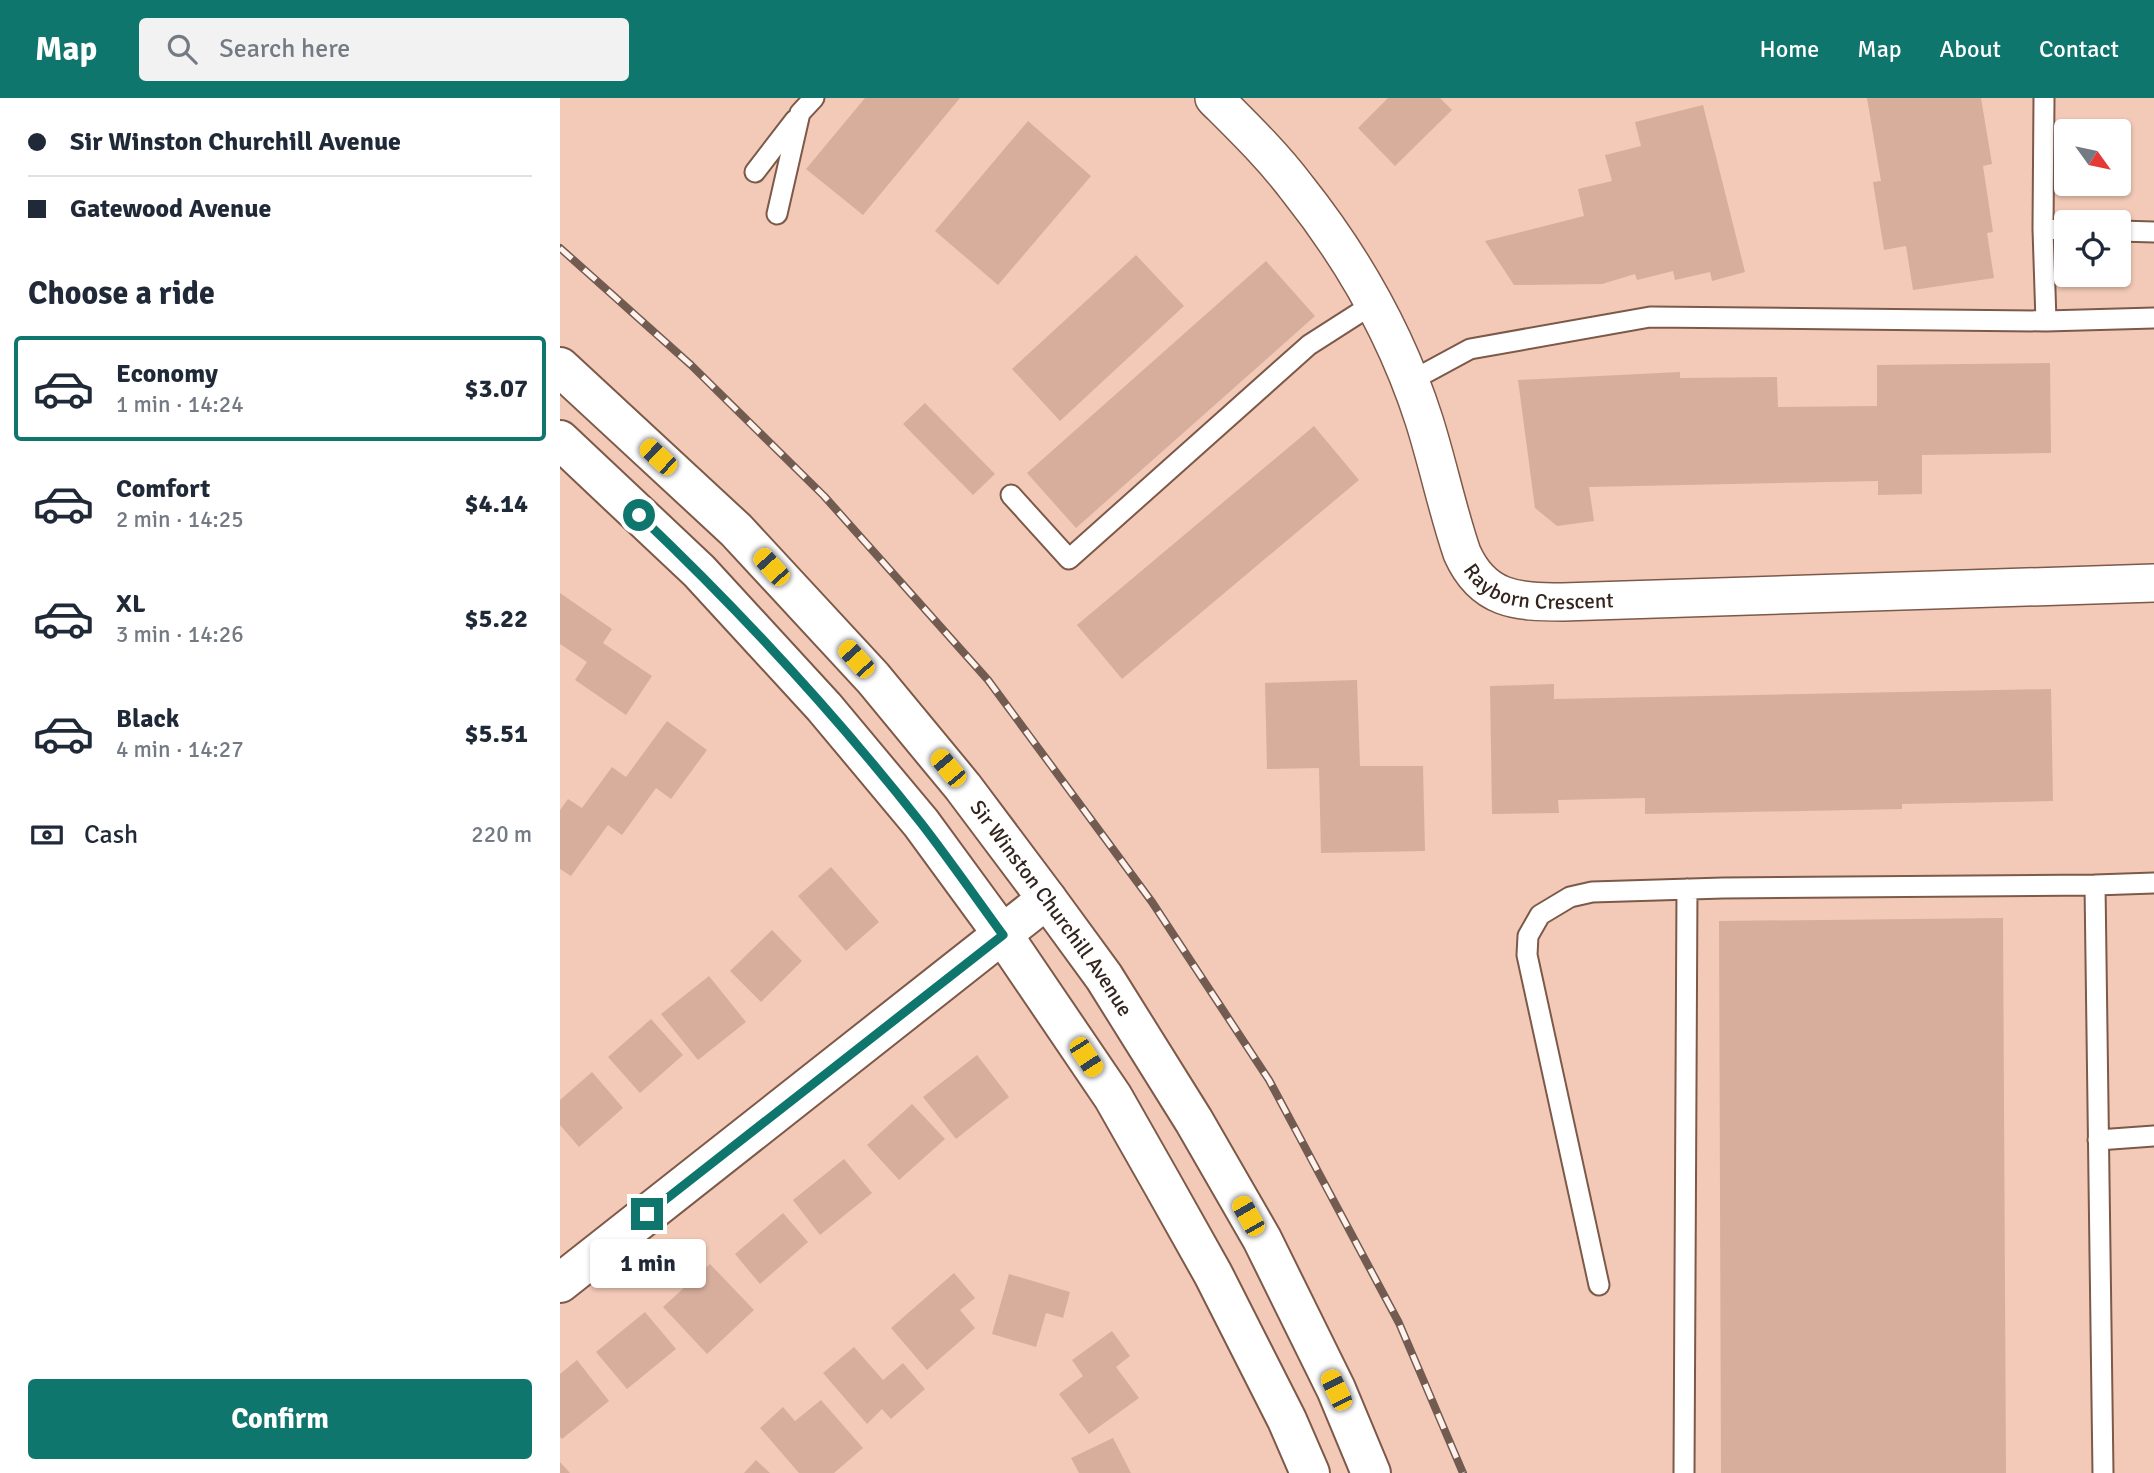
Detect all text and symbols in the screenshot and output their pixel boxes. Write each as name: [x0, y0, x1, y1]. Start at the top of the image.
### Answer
search box: [139, 18, 629, 81]
text: Map: [35, 29, 97, 70]
icon: search: [163, 30, 201, 68]
text: Search here: [219, 33, 350, 65]
text: Home: [1759, 34, 1819, 64]
text: Map: [1857, 34, 1902, 64]
text: About: [1940, 34, 2001, 64]
text: Contact: [2039, 34, 2119, 64]
north arrow: [2054, 119, 2132, 196]
map controls: [2054, 119, 2131, 287]
text: Sir Winston Churchill Avenue: [70, 126, 401, 158]
text: Gatewood Avenue: [70, 193, 271, 225]
button: locate: [2054, 210, 2131, 287]
text: Choose a ride: [28, 274, 215, 313]
icon: car: [32, 357, 95, 420]
text: Economy: [116, 358, 218, 390]
text: $3.07: [464, 373, 528, 405]
text: 1 min · 14:24: [116, 390, 244, 419]
car: [636, 435, 681, 479]
icon: car: [32, 472, 95, 535]
text: Comfort: [116, 473, 210, 505]
text: $4.14: [464, 488, 528, 520]
route start: [623, 499, 655, 531]
text: 2 min · 14:25: [116, 505, 244, 534]
car: [750, 544, 793, 590]
street label: Rayborn Crescent: [1458, 559, 1614, 615]
icon: car: [32, 587, 95, 650]
text: XL: [116, 588, 146, 620]
text: $5.22: [464, 603, 528, 635]
text: 3 min · 14:26: [116, 620, 244, 649]
car: [835, 636, 878, 682]
icon: car: [32, 702, 95, 765]
text: Black: [116, 703, 179, 735]
text: $5.51: [464, 718, 528, 750]
text: 4 min · 14:27: [116, 735, 244, 764]
car: [927, 745, 970, 791]
street label: Sir Winston Churchill Avenue: [964, 795, 1138, 1021]
icon: cash: [28, 816, 66, 854]
text: Cash: [84, 819, 138, 851]
text: 220 m: [471, 820, 532, 849]
car: [1066, 1034, 1107, 1080]
car: [1229, 1193, 1268, 1239]
route end: [631, 1198, 663, 1230]
callout: 1 min: [589, 1238, 705, 1288]
text: 1 min: [620, 1249, 676, 1278]
car: [1318, 1367, 1355, 1413]
button: Confirm: [28, 1379, 532, 1459]

